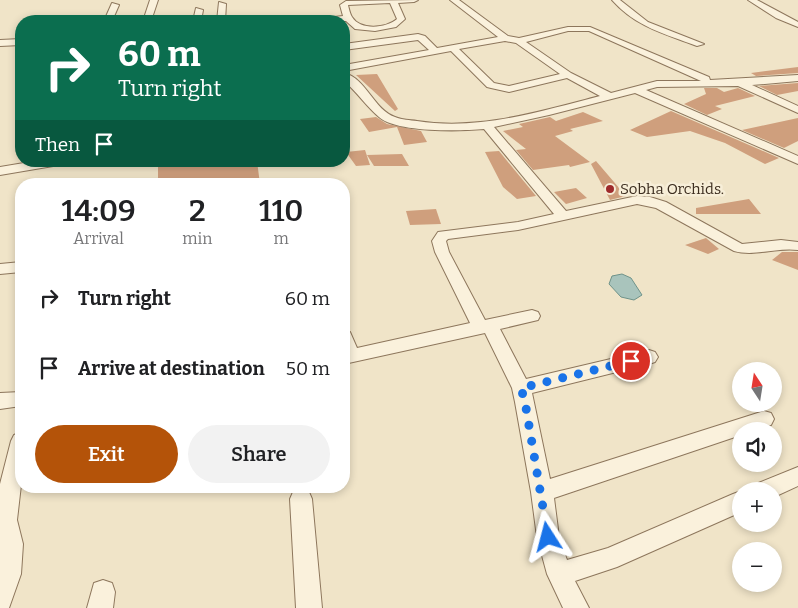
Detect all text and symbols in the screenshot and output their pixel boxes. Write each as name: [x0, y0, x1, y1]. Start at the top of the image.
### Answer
text: 60 m: [118, 33, 201, 75]
icon: right: [35, 35, 100, 100]
text: Turn right: [118, 75, 221, 102]
icon: arrive: [90, 130, 118, 158]
text: Then: [35, 133, 80, 156]
place label: Sobha Orchids.: [620, 180, 724, 198]
marker: Sobha Orchids.: [604, 183, 616, 195]
text: 14:09: [62, 193, 136, 229]
text: 2: [189, 193, 206, 229]
text: 110: [259, 193, 303, 229]
text: Arrival: [73, 229, 124, 248]
text: min: [182, 229, 212, 248]
text: m: [274, 229, 289, 248]
icon: right: [35, 284, 63, 312]
text: Turn right: [78, 287, 171, 310]
text: 60 m: [285, 287, 330, 310]
pin: [610, 340, 652, 382]
icon: arrive: [617, 347, 645, 375]
icon: arrive: [35, 354, 63, 382]
text: Arrive at destination: [78, 357, 265, 380]
text: 50 m: [286, 357, 330, 380]
north arrow: [732, 362, 782, 412]
map controls: [732, 362, 782, 592]
button: sound: [732, 422, 782, 472]
button: Exit: [35, 425, 178, 483]
button: Share: [188, 425, 330, 483]
button: +: [732, 482, 782, 532]
position arrow: [521, 510, 573, 562]
button: −: [732, 542, 782, 592]

